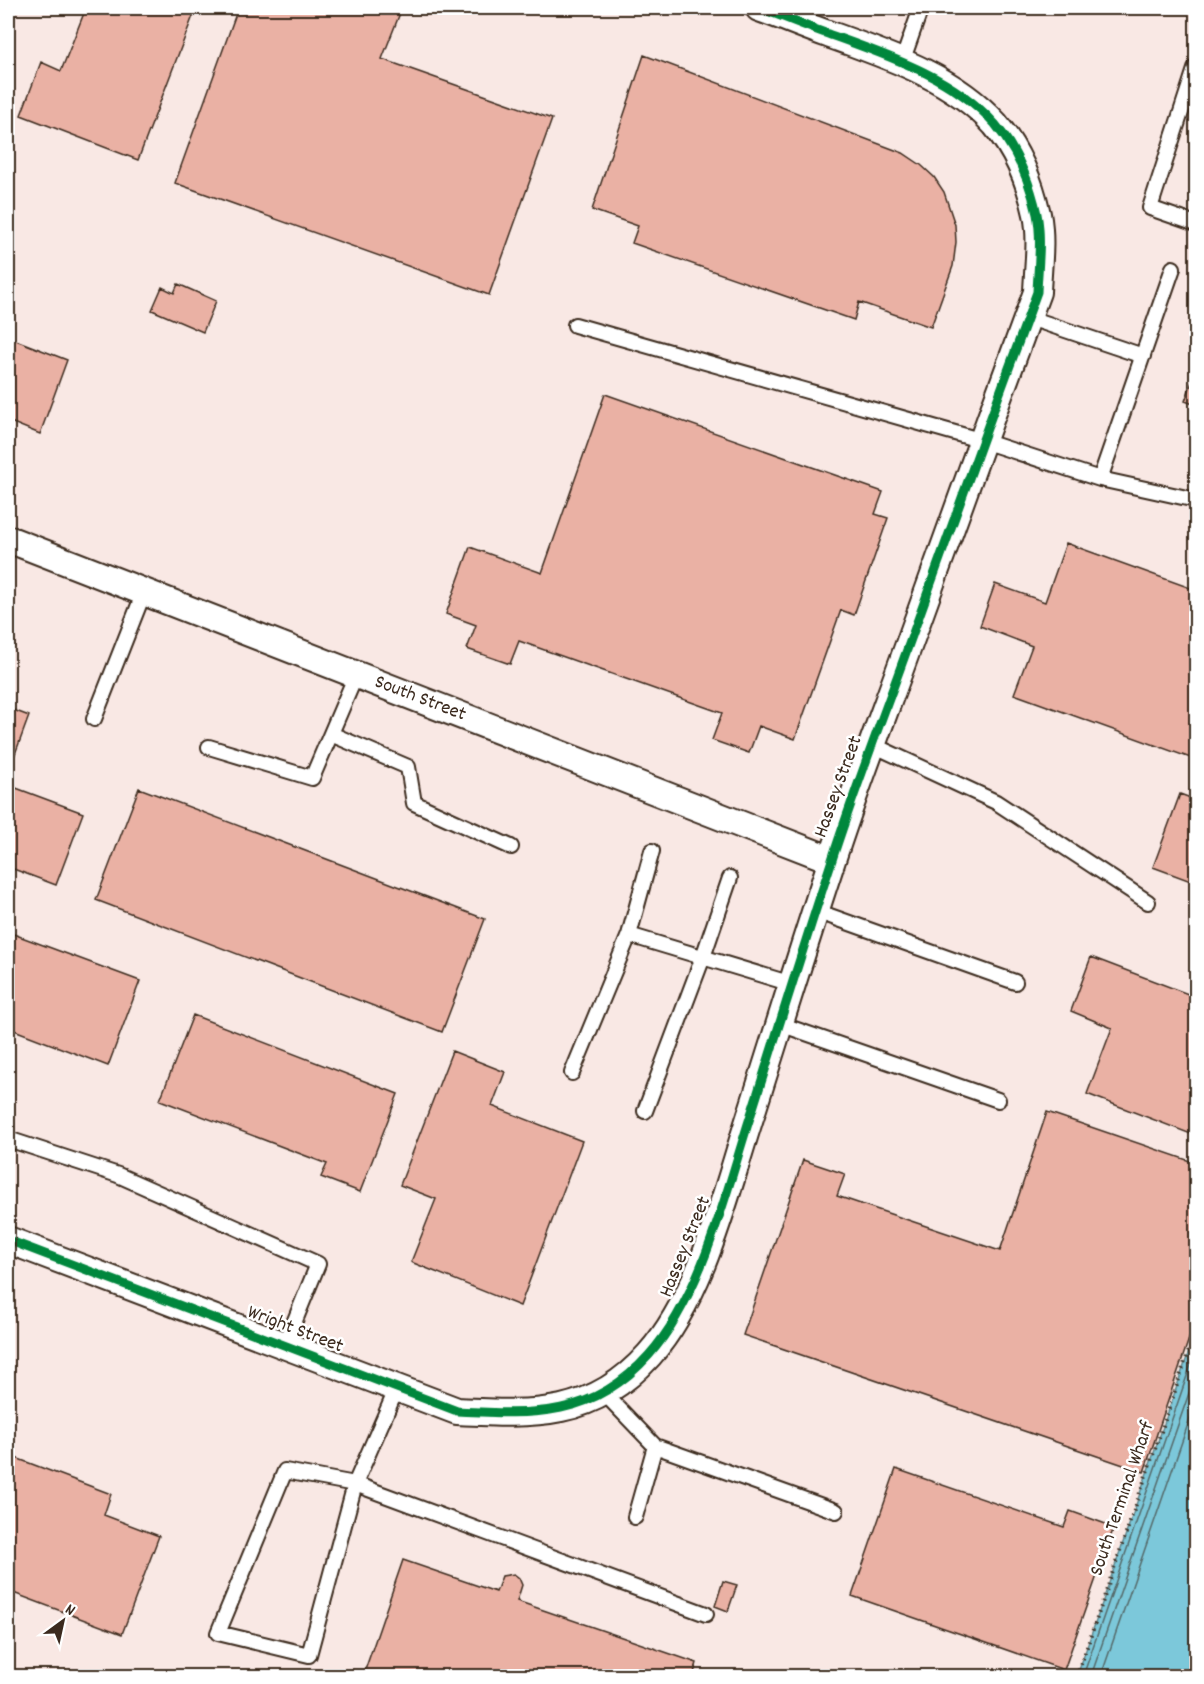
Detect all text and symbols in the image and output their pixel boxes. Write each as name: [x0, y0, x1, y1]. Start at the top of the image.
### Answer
street label: South Street: [370, 669, 470, 729]
street label: Hassey Street: [808, 732, 870, 842]
street label: Hassey Street: [653, 1192, 719, 1302]
street label: Wright Street: [243, 1299, 347, 1361]
street label: South Terminal Wharf: [1083, 1417, 1163, 1580]
north arrow: [33, 1591, 93, 1651]
text: N: [60, 1599, 79, 1622]

